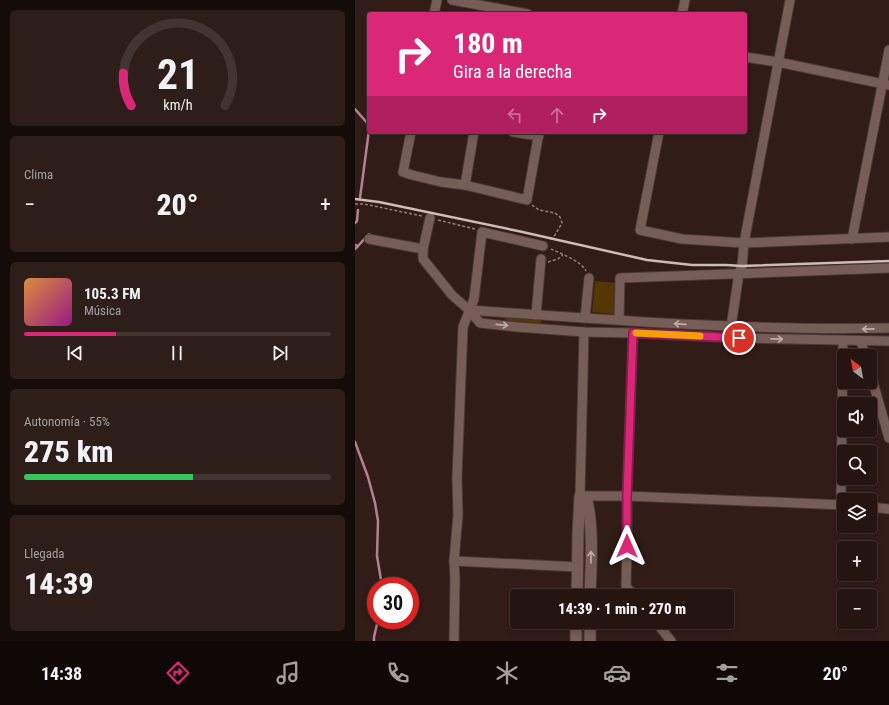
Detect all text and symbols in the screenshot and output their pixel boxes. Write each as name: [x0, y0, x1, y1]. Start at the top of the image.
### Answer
text: 180 m: [453, 27, 523, 60]
icon: right: [387, 28, 439, 80]
text: 21: [156, 50, 199, 99]
text: Gira a la derecha: [453, 61, 572, 82]
text: km/h: [163, 97, 192, 113]
icon: left: [504, 104, 526, 126]
icon: ahead: [546, 104, 568, 126]
icon: right: [588, 104, 610, 126]
text: Clima: [24, 167, 53, 182]
text: 20°: [156, 187, 199, 222]
text: −: [24, 192, 35, 217]
text: +: [320, 192, 331, 217]
text: 105.3 FM: [84, 285, 141, 303]
text: Música: [84, 303, 121, 318]
one-way arrow: [674, 321, 687, 328]
pin: [722, 321, 756, 355]
one-way arrow: [496, 322, 509, 329]
one-way arrow: [862, 325, 875, 333]
icon: arrive: [728, 327, 750, 349]
one-way arrow: [770, 335, 783, 343]
icon: previous: [64, 342, 86, 364]
icon: pause: [166, 342, 188, 364]
icon: next: [269, 342, 291, 364]
north arrow: [837, 349, 877, 389]
map controls: [837, 349, 877, 629]
button: sound: [837, 397, 877, 437]
text: Autonomía · 55%: [24, 414, 110, 429]
text: 275 km: [24, 434, 113, 469]
button: search: [837, 445, 877, 485]
button: layers: [837, 493, 877, 533]
position arrow: [606, 525, 648, 567]
button: +: [837, 541, 877, 581]
text: Llegada: [24, 546, 65, 561]
one-way arrow: [587, 551, 595, 564]
text: 14:39: [24, 566, 93, 601]
speed limit sign: 30: [367, 577, 419, 629]
button: −: [837, 589, 877, 629]
text: 14:39 · 1 min · 270 m: [558, 600, 686, 618]
icon: directions: [164, 659, 192, 687]
icon: music: [274, 659, 302, 687]
icon: phone: [384, 659, 412, 687]
icon: climate: [493, 659, 521, 687]
icon: car: [603, 659, 631, 687]
icon: filters: [713, 659, 741, 687]
text: 14:38: [41, 663, 82, 684]
text: 20°: [823, 663, 848, 684]

